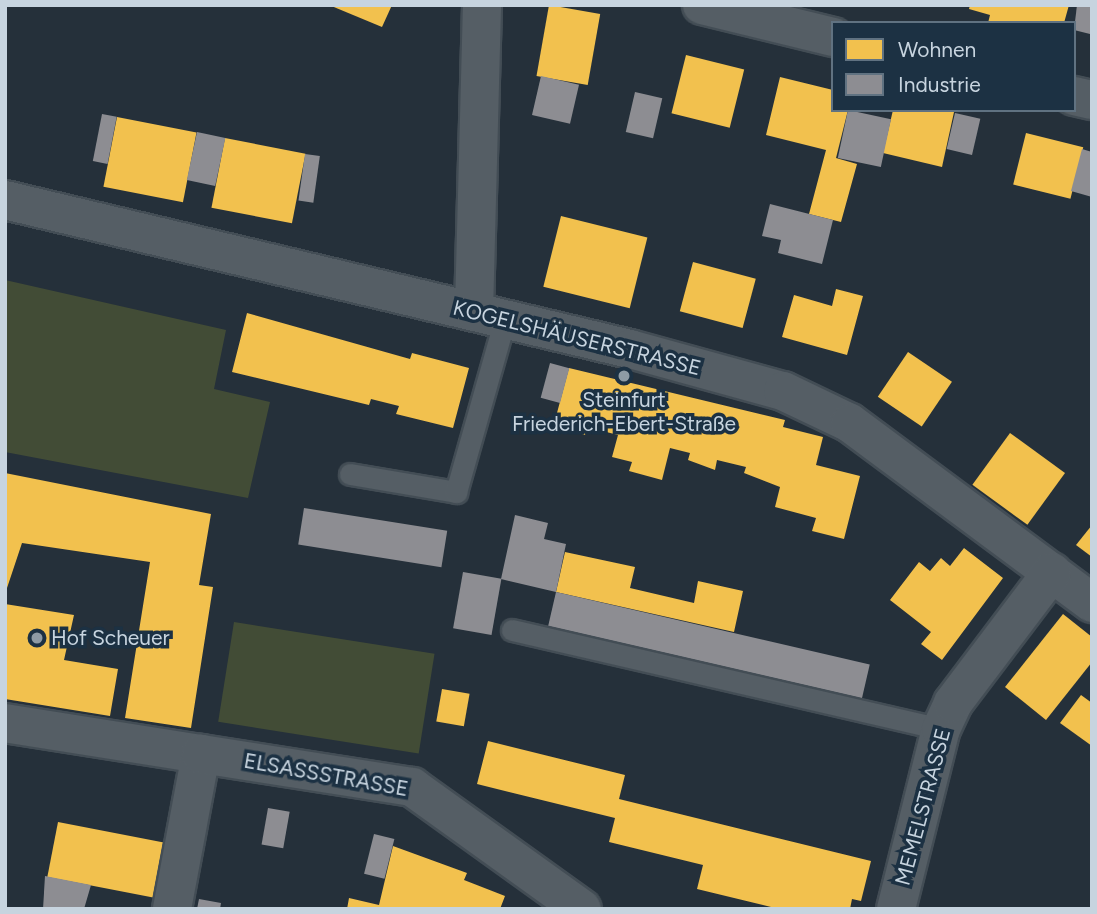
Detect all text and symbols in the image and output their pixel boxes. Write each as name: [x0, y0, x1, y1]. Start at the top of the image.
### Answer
legend: [831, 21, 1076, 112]
text: Wohnen: [898, 37, 976, 62]
text: Industrie: [898, 72, 981, 97]
street label: KOGELSHÄUSERSTRASSE: [450, 295, 704, 381]
marker: Steinfurt Friederich-Ebert-Straße: [616, 368, 632, 384]
place label: Steinfurt Friederich-Ebert-Straße: [512, 387, 736, 437]
place label: Hof Scheuer: [51, 625, 170, 651]
marker: Hof Scheuer: [29, 630, 45, 646]
street label: MEMELSTRASSE: [890, 726, 956, 888]
street label: ELSASSSTRASSE: [242, 748, 410, 802]

